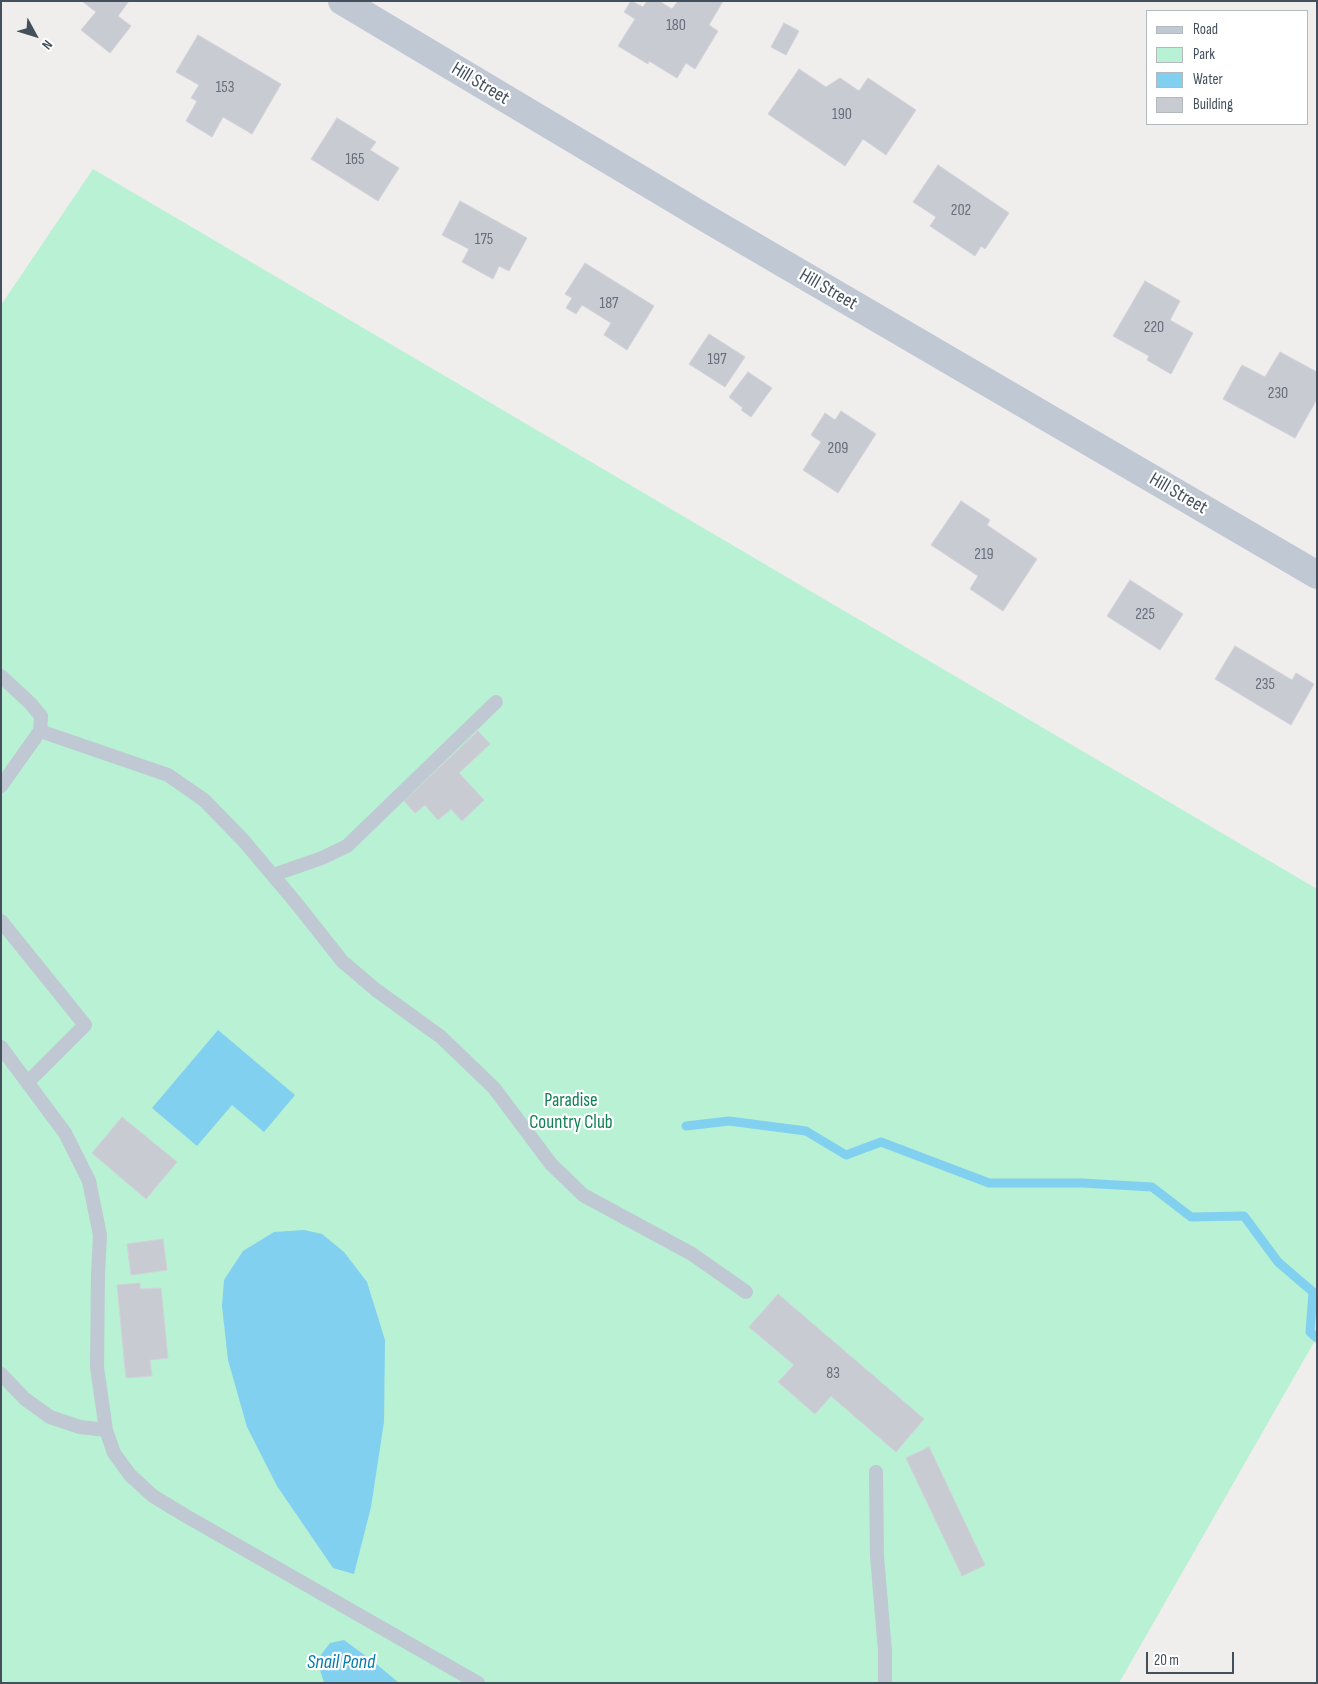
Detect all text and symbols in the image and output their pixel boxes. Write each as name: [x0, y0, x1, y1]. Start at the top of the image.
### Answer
north arrow: [10, 10, 60, 60]
legend: [1146, 10, 1308, 125]
house number: 180: [666, 16, 686, 36]
text: Road: [1193, 20, 1218, 39]
text: N: [38, 36, 56, 53]
text: Park: [1193, 45, 1215, 64]
street label: Hill Street: [447, 58, 513, 110]
text: Water: [1193, 70, 1223, 89]
house number: 153: [216, 78, 234, 98]
text: Building: [1193, 95, 1233, 114]
house number: 190: [832, 105, 852, 125]
house number: 165: [345, 150, 365, 170]
house number: 202: [951, 201, 971, 221]
house number: 175: [475, 230, 493, 250]
street label: Hill Street: [795, 264, 861, 316]
house number: 187: [600, 294, 618, 314]
house number: 220: [1144, 318, 1164, 338]
house number: 197: [707, 350, 727, 370]
house number: 230: [1268, 384, 1288, 404]
house number: 209: [828, 439, 848, 459]
street label: Hill Street: [1145, 468, 1211, 520]
house number: 219: [974, 545, 994, 565]
house number: 225: [1135, 605, 1155, 625]
house number: 235: [1255, 675, 1275, 695]
park label: Paradise Country Club: [529, 1090, 613, 1134]
house number: 83: [826, 1364, 840, 1384]
scale bar: [1148, 1642, 1236, 1674]
water label: Snail Pond: [307, 1651, 375, 1675]
text: 20 m: [1154, 1651, 1179, 1670]

